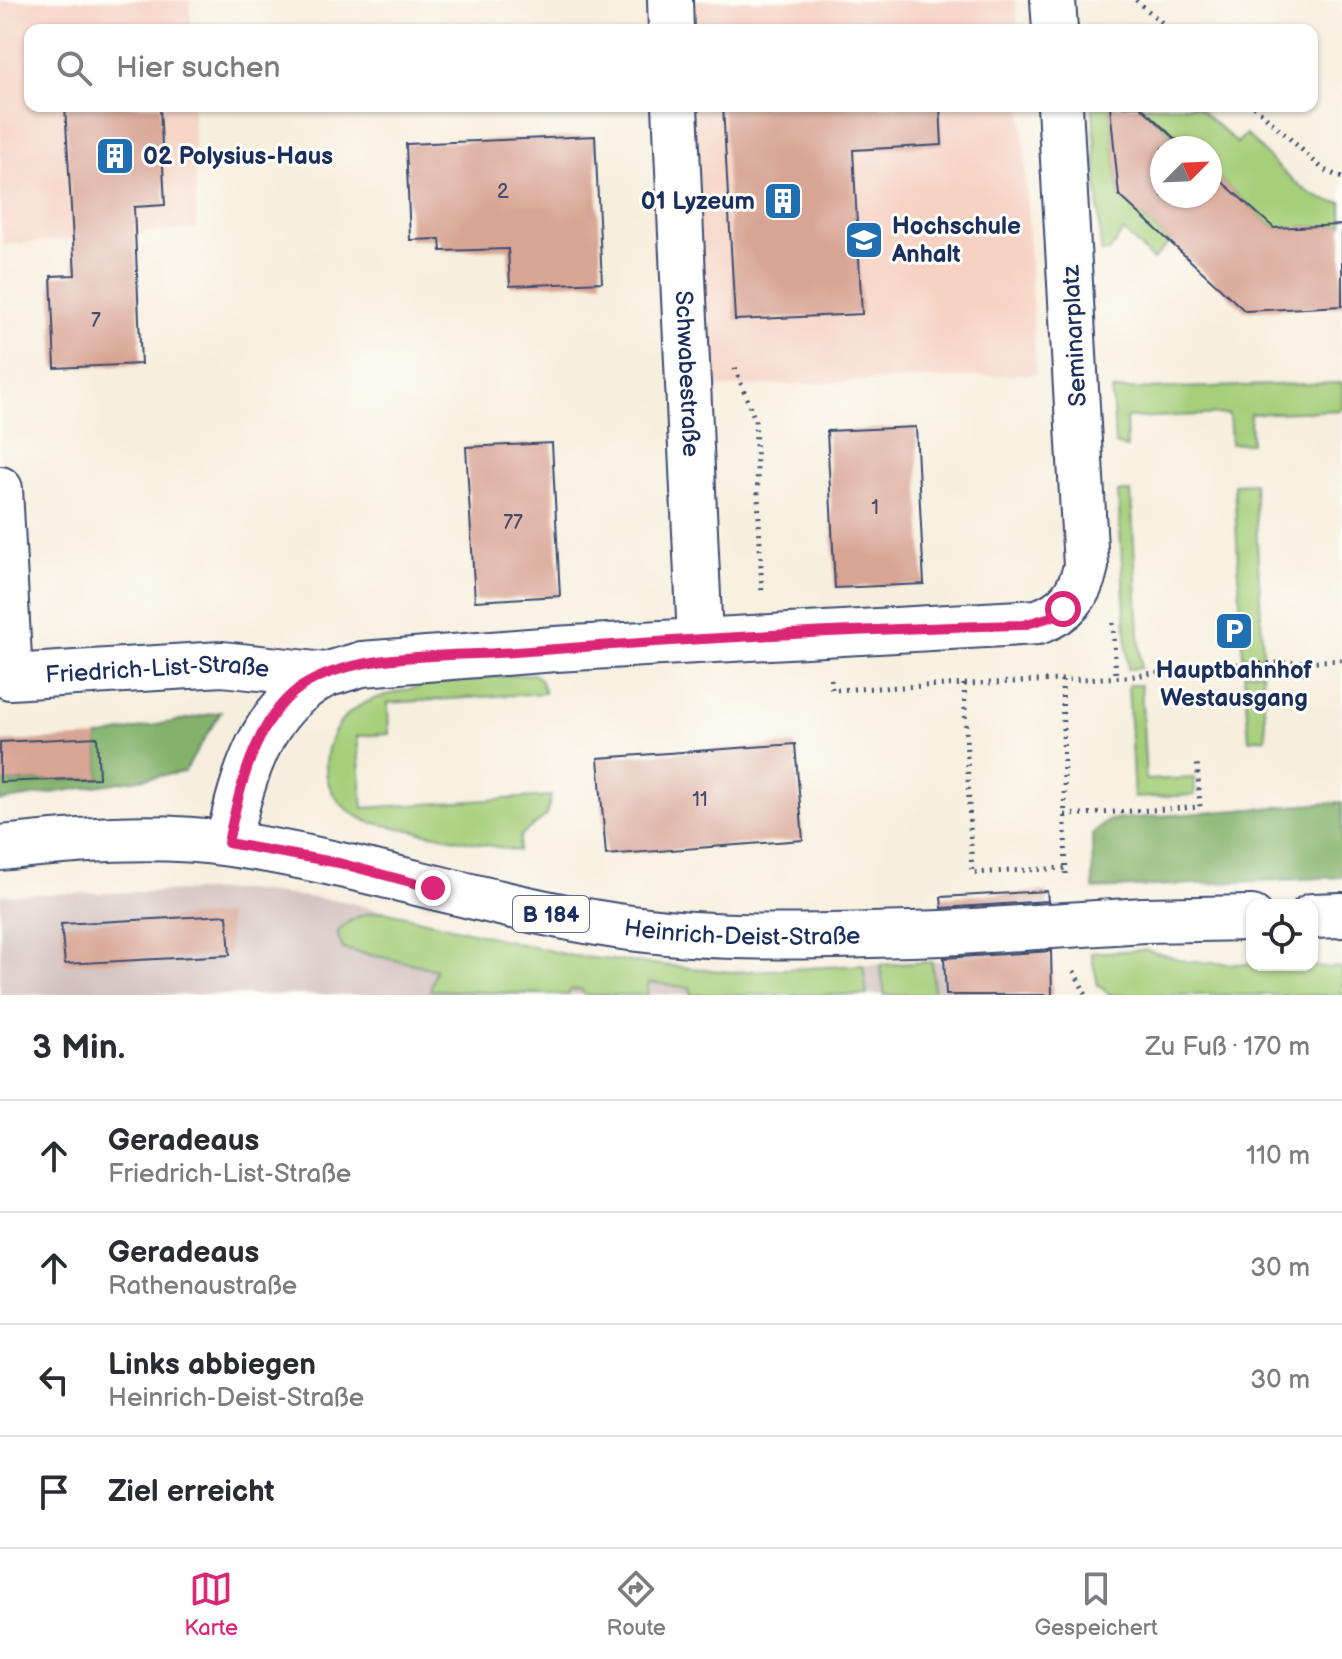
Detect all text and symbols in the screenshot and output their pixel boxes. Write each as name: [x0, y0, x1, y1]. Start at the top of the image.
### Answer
search box: [24, 24, 1318, 112]
icon: search: [52, 46, 96, 90]
text: Hier suchen: [116, 50, 281, 86]
building icon: 02 Polysius-Haus: [94, 135, 136, 177]
north arrow: [1150, 136, 1222, 208]
place label: 02 Polysius-Haus: [143, 142, 333, 171]
house number: 2: [497, 180, 509, 204]
building icon: 01 Lyzeum: [762, 180, 804, 222]
place label: 01 Lyzeum: [641, 187, 755, 216]
place label: Hochschule Anhalt: [891, 212, 1021, 269]
school or university icon: Hochschule Anhalt: [843, 219, 885, 261]
street label: Seminarplatz: [1056, 264, 1093, 407]
street label: Schwabestraße: [669, 290, 705, 458]
house number: 7: [91, 309, 101, 333]
house number: 1: [871, 496, 879, 520]
house number: 77: [503, 511, 523, 535]
route start: [1045, 591, 1081, 627]
parking icon: Hauptbahnhof Westausgang: [1213, 610, 1255, 652]
street label: Friedrich-List-Straße: [45, 650, 271, 690]
place label: Hauptbahnhof Westausgang: [1156, 656, 1313, 713]
house number: 11: [692, 788, 708, 812]
route end: [415, 870, 451, 906]
road number: B 184: [513, 896, 589, 932]
map controls: [1246, 899, 1318, 971]
button: locate: [1246, 899, 1318, 971]
street label: Heinrich-Deist-Straße: [622, 913, 861, 952]
text: 3 Min.: [32, 1027, 125, 1068]
text: Zu Fuß · 170 m: [1145, 1032, 1310, 1063]
text: Geradeaus: [108, 1123, 259, 1159]
icon: ahead: [32, 1134, 76, 1178]
text: 110 m: [1246, 1141, 1310, 1172]
text: Friedrich-List-Straße: [108, 1159, 351, 1190]
text: Geradeaus: [108, 1235, 259, 1271]
icon: ahead: [32, 1246, 76, 1290]
text: 30 m: [1250, 1253, 1310, 1284]
text: Rathenaustraße: [108, 1271, 297, 1302]
text: Links abbiegen: [108, 1347, 316, 1383]
icon: left: [32, 1358, 76, 1402]
text: 30 m: [1250, 1365, 1310, 1396]
text: Heinrich-Deist-Straße: [108, 1383, 364, 1414]
icon: arrive: [32, 1470, 76, 1514]
text: Ziel erreicht: [108, 1474, 275, 1510]
tab: Karte: [184, 1567, 238, 1642]
tab: Route: [607, 1567, 666, 1642]
tab: Gespeichert: [1034, 1567, 1158, 1642]

